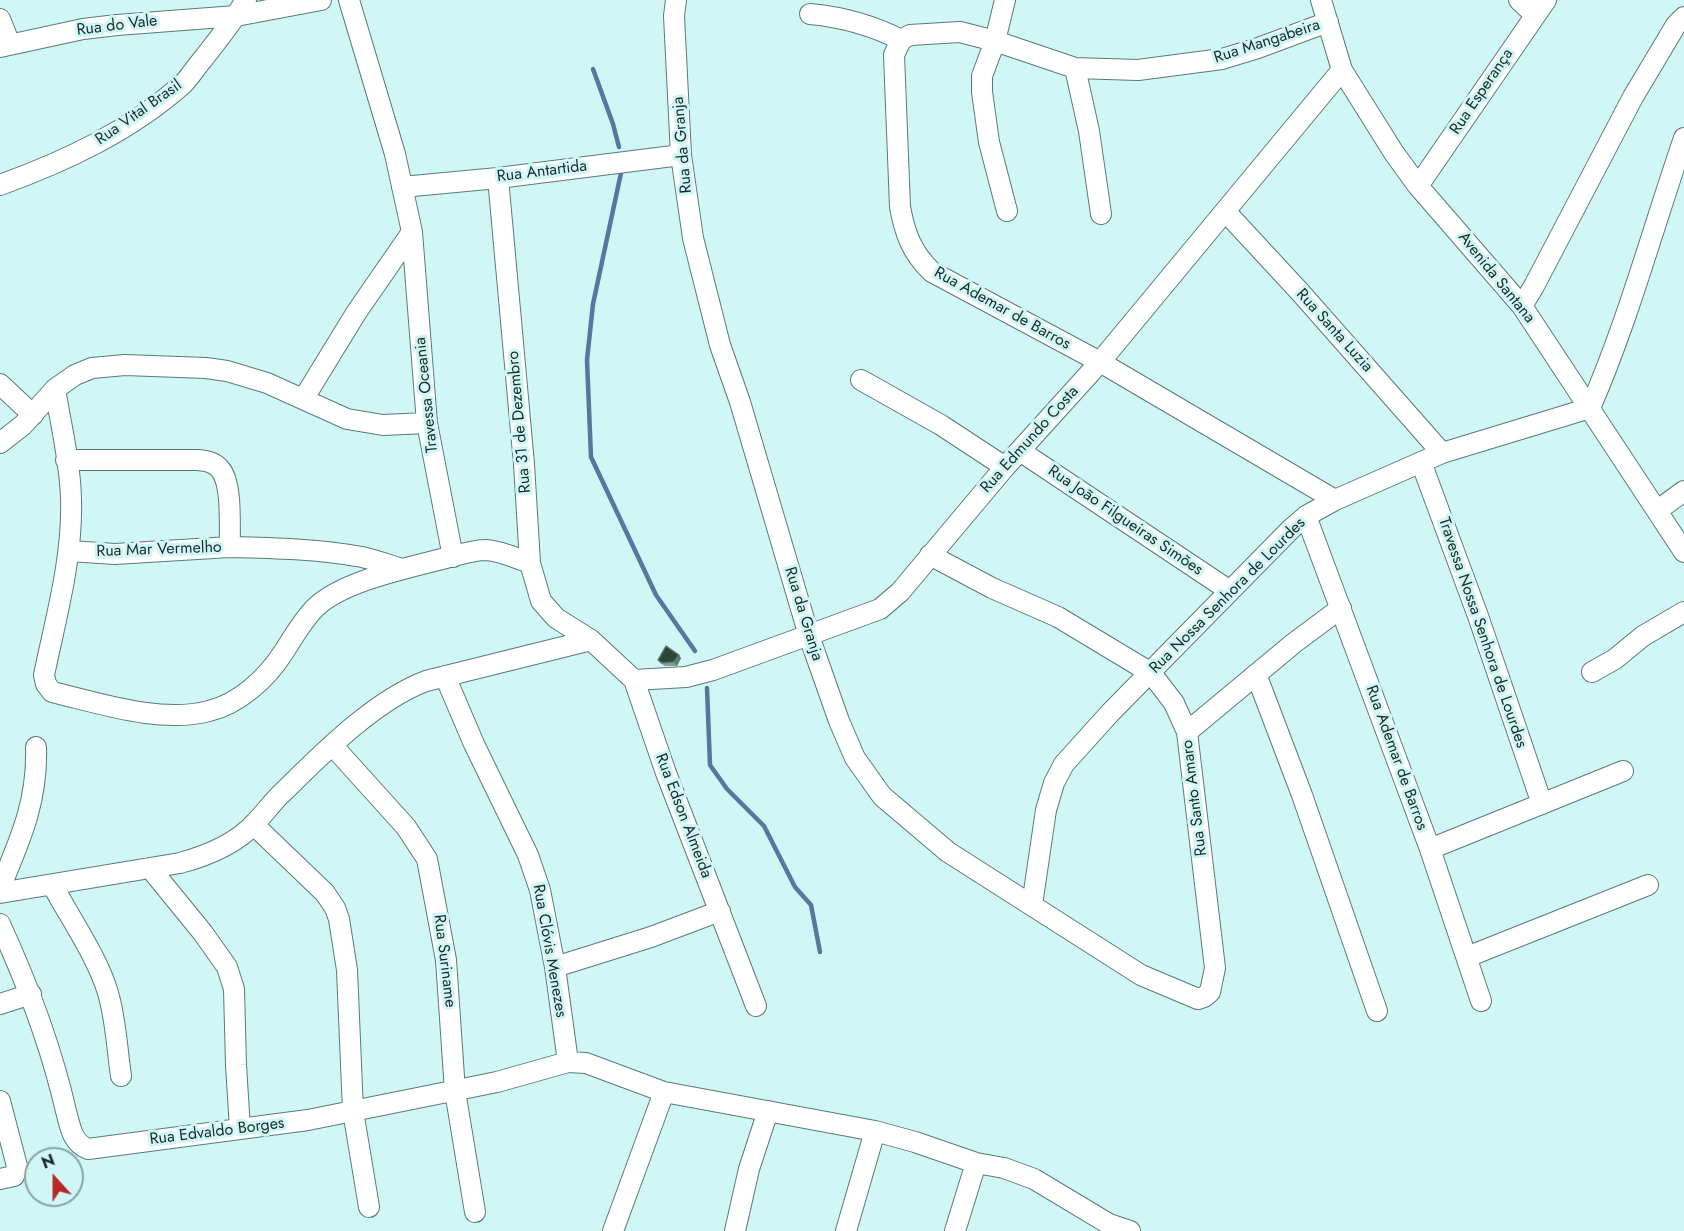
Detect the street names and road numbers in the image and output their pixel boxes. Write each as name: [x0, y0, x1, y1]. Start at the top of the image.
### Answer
street label: Rua do Vale: [76, 12, 158, 40]
street label: Rua Mangabeira: [1212, 16, 1322, 68]
street label: Rua Esperança: [1446, 45, 1518, 139]
street label: Rua Vital Brasil: [92, 76, 186, 150]
street label: Rua da Granja: [669, 96, 697, 194]
street label: Rua Antartida: [496, 157, 588, 187]
street label: Avenida Santana: [1453, 229, 1539, 327]
street label: Rua Ademar de Barros: [930, 264, 1074, 354]
street label: Rua Santa Luzia: [1292, 285, 1376, 377]
street label: Travessa Oceania: [411, 336, 443, 454]
street label: Rua 31 de Dezembro: [504, 350, 536, 494]
street label: Rua Edmundo Costa: [977, 383, 1083, 497]
street label: Rua João Filgueiras Simões: [1044, 462, 1206, 580]
street label: Rua Nossa Senhora de Lourdes: [1146, 514, 1310, 678]
street label: Travessa Nossa Senhora de Lourdes: [1433, 515, 1531, 751]
street label: Rua Mar Vermelho: [96, 538, 222, 562]
street label: Rua da Granja: [780, 565, 826, 663]
street label: Rua Ademar de Barros: [1361, 683, 1431, 833]
street label: Rua Santo Amaro: [1178, 739, 1212, 857]
street label: Rua Edson Almeida: [650, 751, 716, 881]
street label: Rua Clóvis Menezes: [528, 883, 570, 1019]
street label: Rua Suriname: [429, 913, 459, 1009]
street label: Rua Edvaldo Borges: [149, 1114, 285, 1150]

